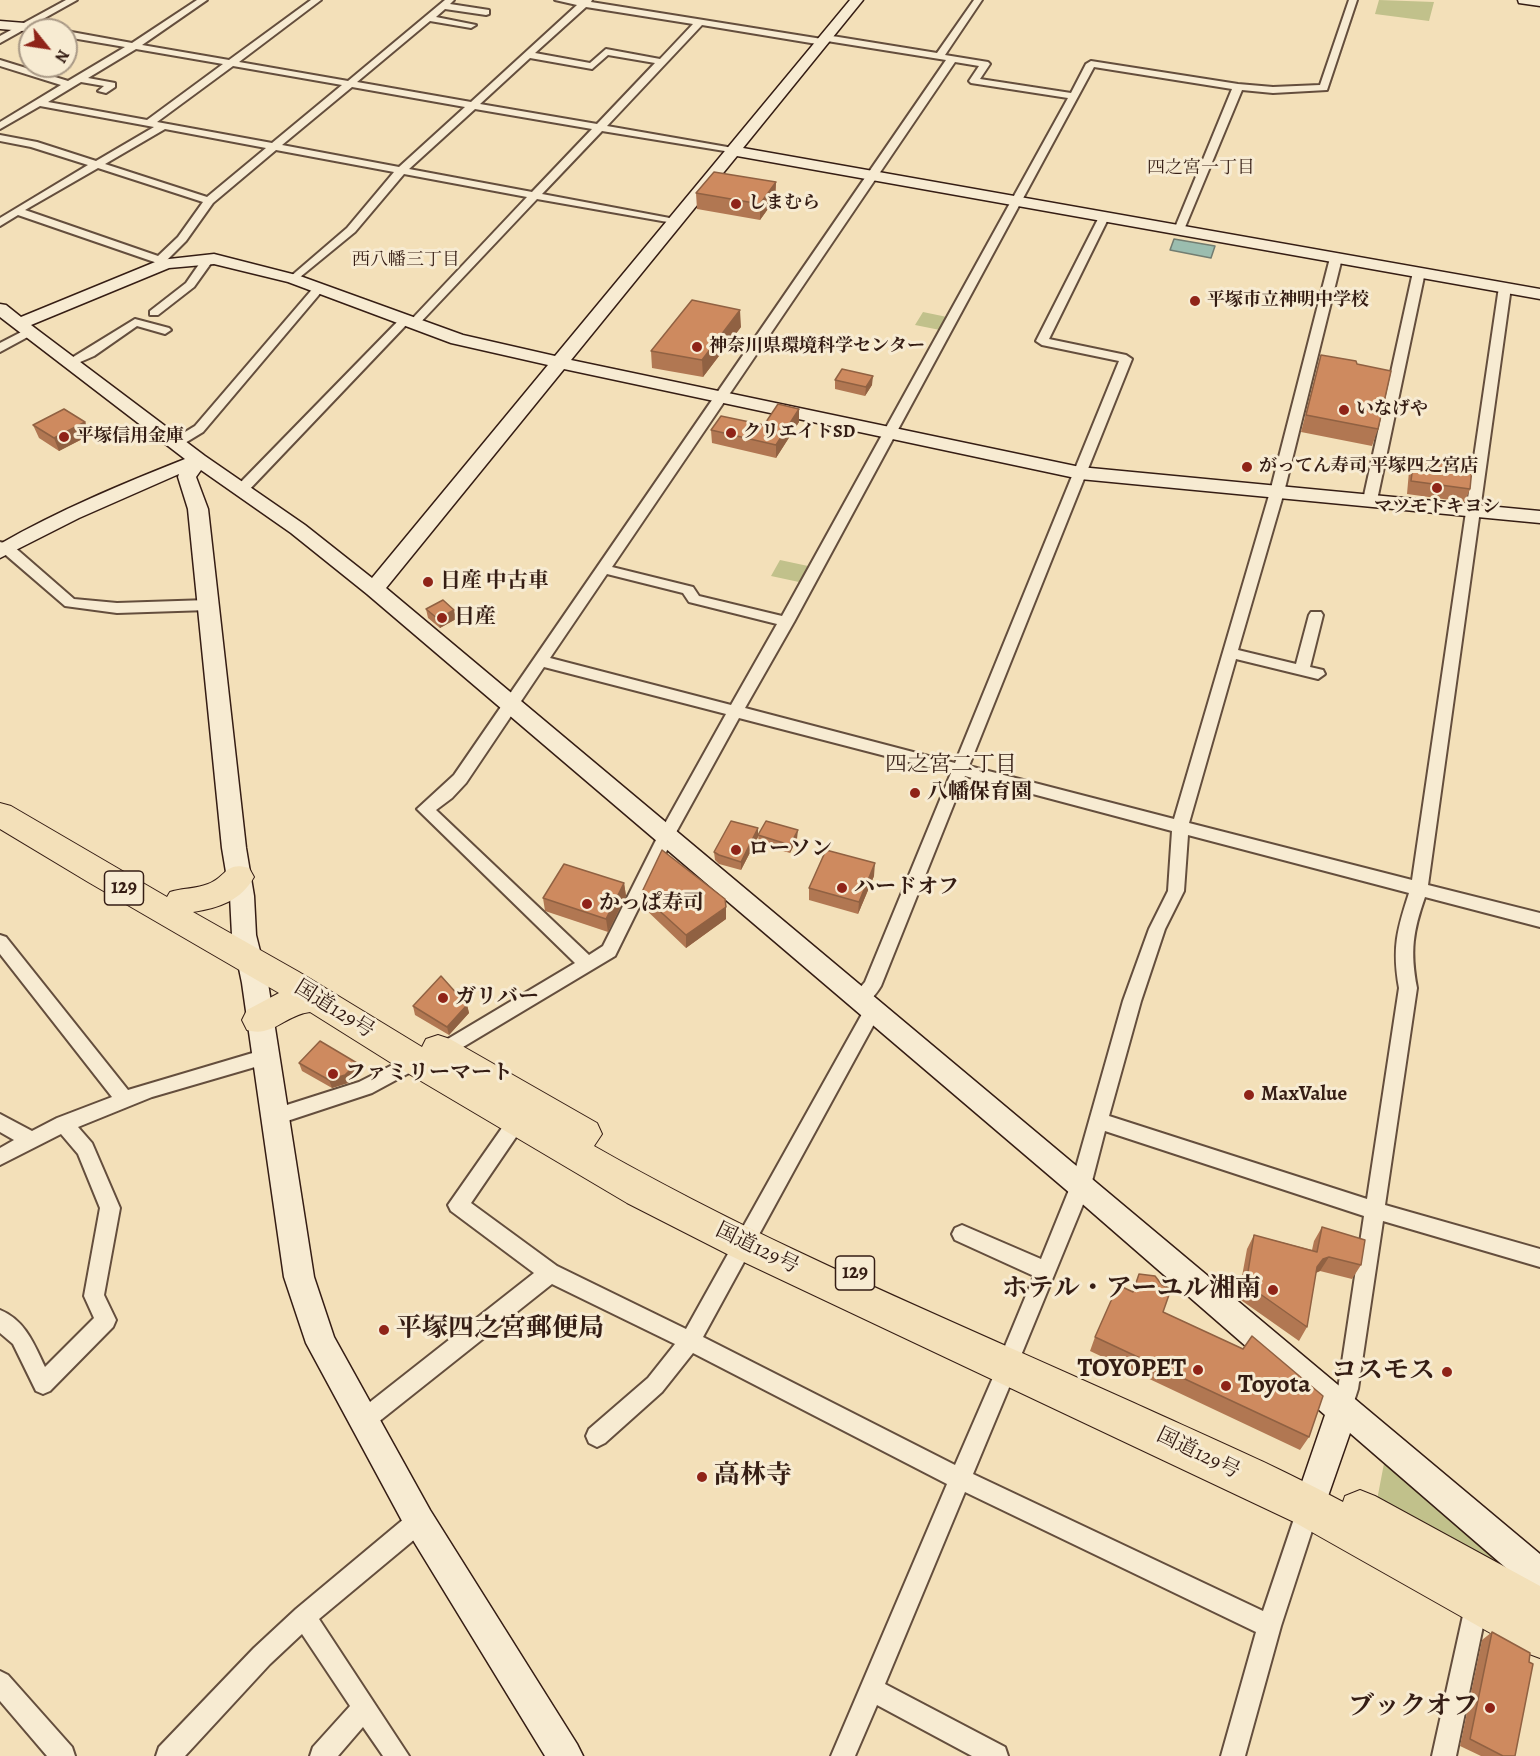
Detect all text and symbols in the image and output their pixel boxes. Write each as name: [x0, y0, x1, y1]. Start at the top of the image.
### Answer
north arrow: [18, 18, 78, 78]
text: N: [49, 45, 74, 67]
district label: 四之宮一丁目: [1147, 158, 1255, 180]
place label: しまむら: [748, 193, 820, 215]
marker: しまむら: [729, 197, 743, 211]
district label: 西八幡三丁目: [352, 250, 460, 272]
place label: 平塚市立神明中学校: [1207, 290, 1369, 312]
marker: 平塚市立神明中学校: [1188, 294, 1202, 308]
place label: 神奈川県環境科学センター: [709, 336, 925, 358]
marker: 神奈川県環境科学センター: [690, 340, 704, 354]
place label: いなげや: [1356, 399, 1428, 421]
marker: いなげや: [1337, 403, 1351, 417]
place label: クリエイトSD: [743, 422, 855, 444]
place label: 平塚信用金庫: [76, 426, 184, 448]
marker: クリエイトSD: [724, 426, 738, 440]
marker: 平塚信用金庫: [57, 430, 71, 444]
place label: がってん寿司 平塚四之宮店: [1259, 456, 1478, 478]
marker: がってん寿司 平塚四之宮店: [1240, 460, 1254, 474]
marker: マツモトキヨシ: [1430, 481, 1444, 495]
place label: マツモトキヨシ: [1374, 497, 1500, 519]
place label: 日産 中古車: [440, 569, 549, 595]
marker: 日産 中古車: [421, 575, 435, 589]
place label: 日産: [454, 605, 496, 631]
marker: 日産: [435, 611, 449, 625]
district label: 四之宮二丁目: [885, 753, 1017, 779]
place label: 八幡保育園: [927, 780, 1032, 806]
marker: 八幡保育園: [908, 786, 922, 800]
place label: ローソン: [748, 837, 832, 863]
marker: ローソン: [729, 843, 743, 857]
road number: 129: [104, 871, 144, 905]
place label: ハードオフ: [854, 875, 959, 901]
marker: ハードオフ: [835, 881, 849, 895]
place label: かっぱ寿司: [599, 891, 704, 917]
marker: かっぱ寿司: [580, 897, 594, 911]
street label: 国道129号: [289, 976, 379, 1044]
place label: ガリバー: [455, 985, 539, 1011]
marker: ガリバー: [436, 991, 450, 1005]
place label: ファミリーマート: [345, 1061, 513, 1087]
marker: ファミリーマート: [326, 1067, 340, 1081]
place label: MaxValue: [1261, 1082, 1347, 1108]
marker: MaxValue: [1242, 1088, 1256, 1102]
street label: 国道129号: [711, 1218, 803, 1280]
road number: 129: [836, 1256, 874, 1290]
place label: ホテル・アーユル湘南: [1002, 1274, 1261, 1306]
marker: ホテル・アーユル湘南: [1266, 1283, 1280, 1297]
place label: 平塚四之宮郵便局: [396, 1314, 604, 1346]
marker: 平塚四之宮郵便局: [377, 1323, 391, 1337]
place label: TOYOPET: [1077, 1354, 1186, 1386]
place label: コスモス: [1331, 1356, 1435, 1388]
marker: TOYOPET: [1191, 1363, 1205, 1377]
marker: コスモス: [1440, 1365, 1454, 1379]
place label: Toyota: [1238, 1370, 1311, 1402]
marker: Toyota: [1219, 1379, 1233, 1393]
street label: 国道129号: [1152, 1423, 1244, 1485]
place label: 高林寺: [714, 1461, 792, 1493]
marker: 高林寺: [695, 1470, 709, 1484]
place label: ブックオフ: [1348, 1692, 1478, 1724]
marker: ブックオフ: [1483, 1701, 1497, 1715]

